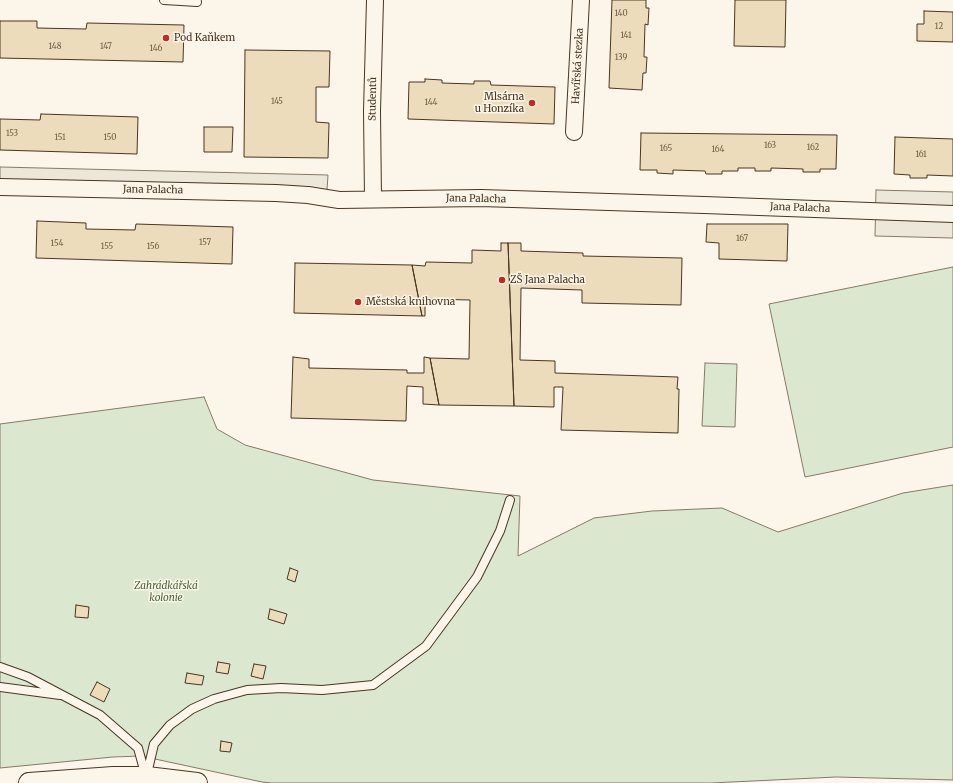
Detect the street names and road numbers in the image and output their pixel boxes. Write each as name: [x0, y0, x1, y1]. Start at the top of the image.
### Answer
street label: Havířská stezka: [570, 28, 586, 104]
street label: Studentů: [367, 77, 379, 121]
street label: Jana Palacha: [123, 183, 183, 197]
street label: Jana Palacha: [446, 192, 506, 206]
street label: Jana Palacha: [770, 201, 830, 215]

